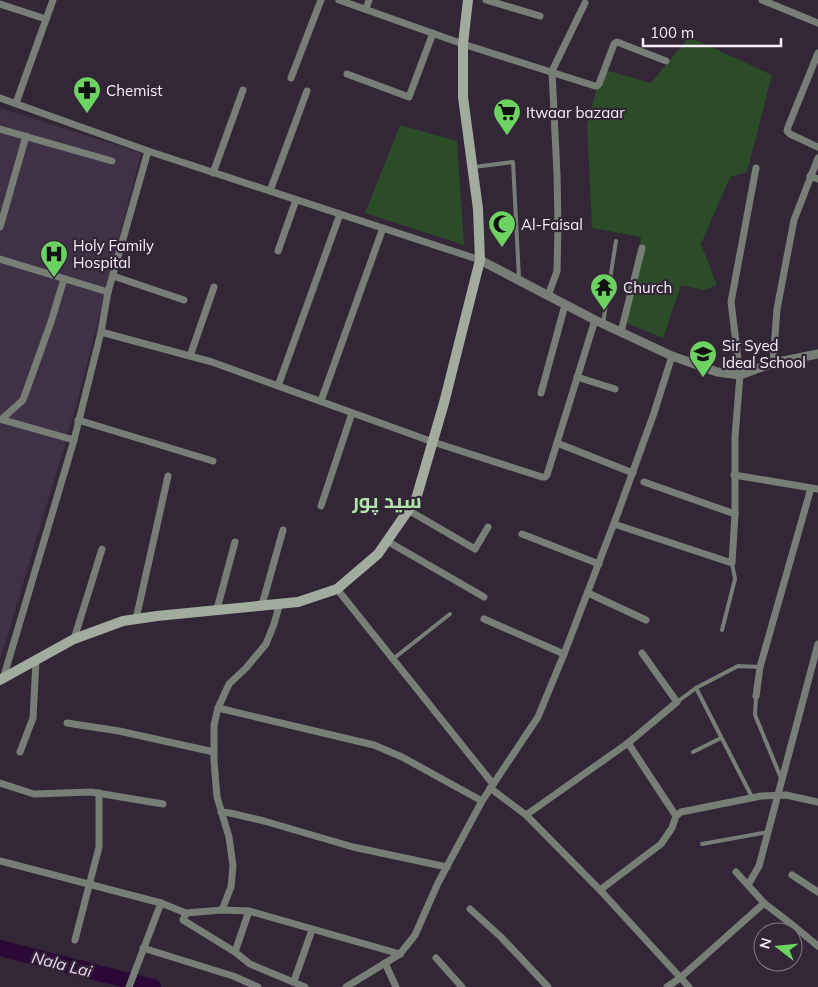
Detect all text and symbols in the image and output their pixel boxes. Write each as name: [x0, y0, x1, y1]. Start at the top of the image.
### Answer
scale bar: [643, 15, 780, 47]
text: 100 m: [650, 23, 694, 42]
pharmacy icon: Chemist: [72, 75, 102, 114]
place label: Chemist: [106, 81, 163, 100]
supermarket icon: Itwaar bazaar: [492, 97, 522, 136]
place label: Itwaar bazaar: [526, 103, 625, 122]
mosque icon: Al-Faisal: [487, 209, 517, 248]
place label: Al-Faisal: [521, 215, 583, 234]
place label: Holy Family Hospital: [73, 236, 154, 272]
hospital icon: Holy Family Hospital: [39, 239, 69, 278]
temple icon: Church: [589, 272, 619, 311]
place label: Church: [623, 278, 672, 297]
place label: Sir Syed Ideal School: [722, 336, 806, 372]
school or university icon: Sir Syed Ideal School: [688, 339, 718, 378]
district label: سید پور: [351, 488, 422, 515]
north arrow: [753, 922, 803, 972]
text: N: [755, 936, 776, 951]
water label: Nala Lai: [30, 947, 94, 981]

